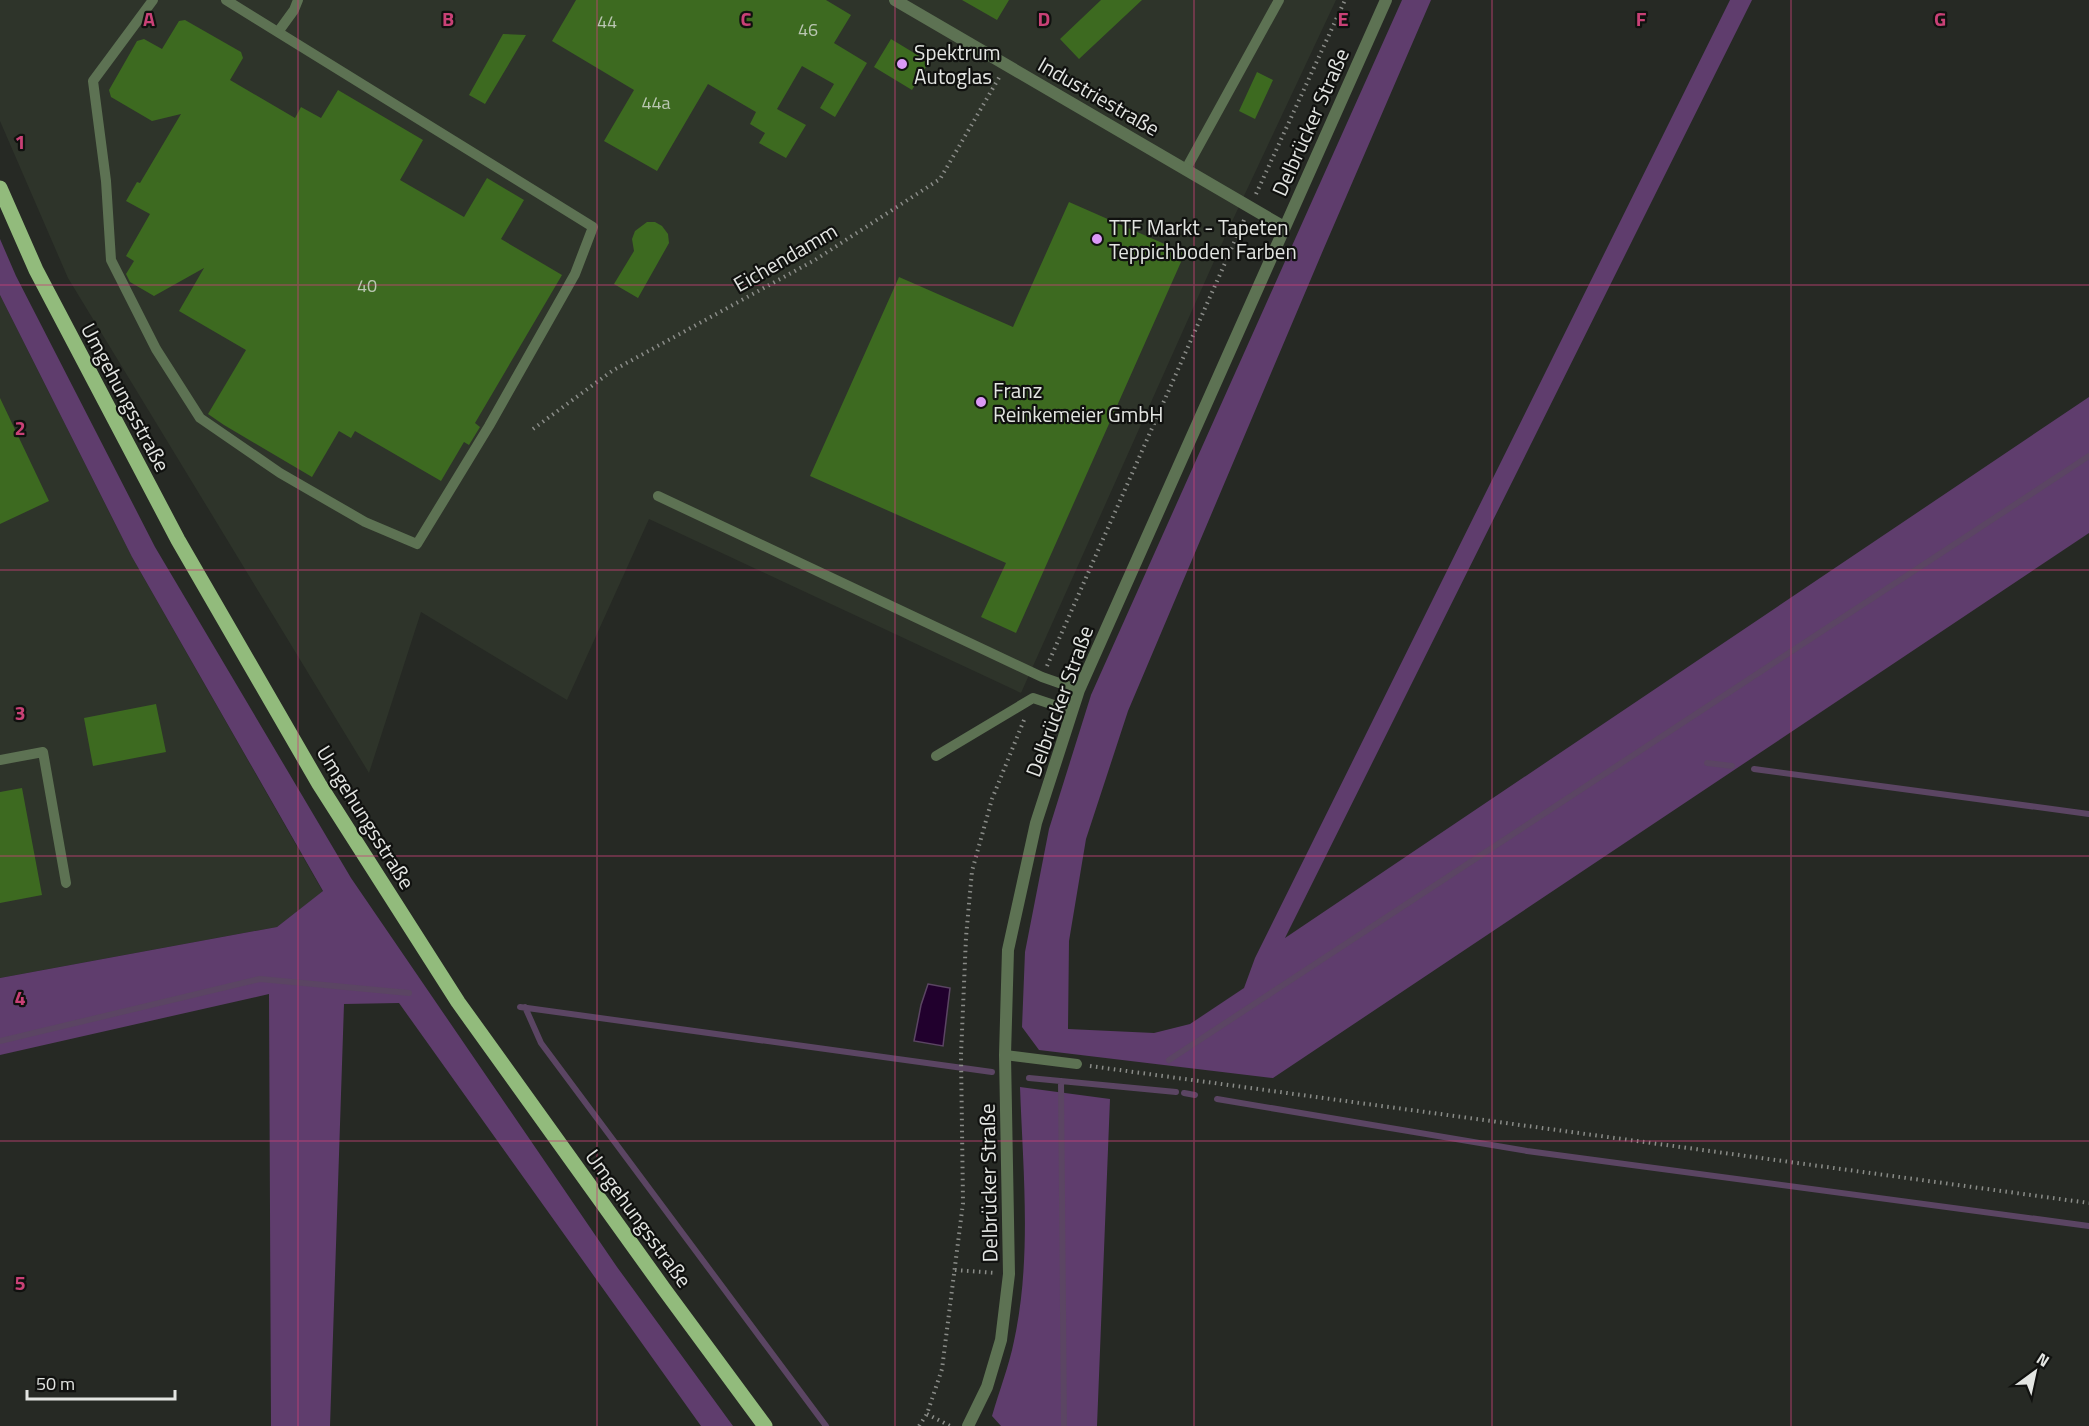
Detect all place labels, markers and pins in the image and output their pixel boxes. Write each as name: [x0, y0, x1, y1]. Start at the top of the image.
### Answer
place label: Spektrum Autoglas: [914, 36, 1000, 92]
marker: Spektrum Autoglas: [895, 57, 909, 71]
place label: TTF Markt - Tapeten Teppichboden Farben: [1109, 211, 1297, 267]
marker: TTF Markt - Tapeten Teppichboden Farben: [1090, 232, 1104, 246]
place label: Franz Reinkemeier GmbH: [993, 374, 1163, 430]
marker: Franz Reinkemeier GmbH: [974, 395, 988, 409]

